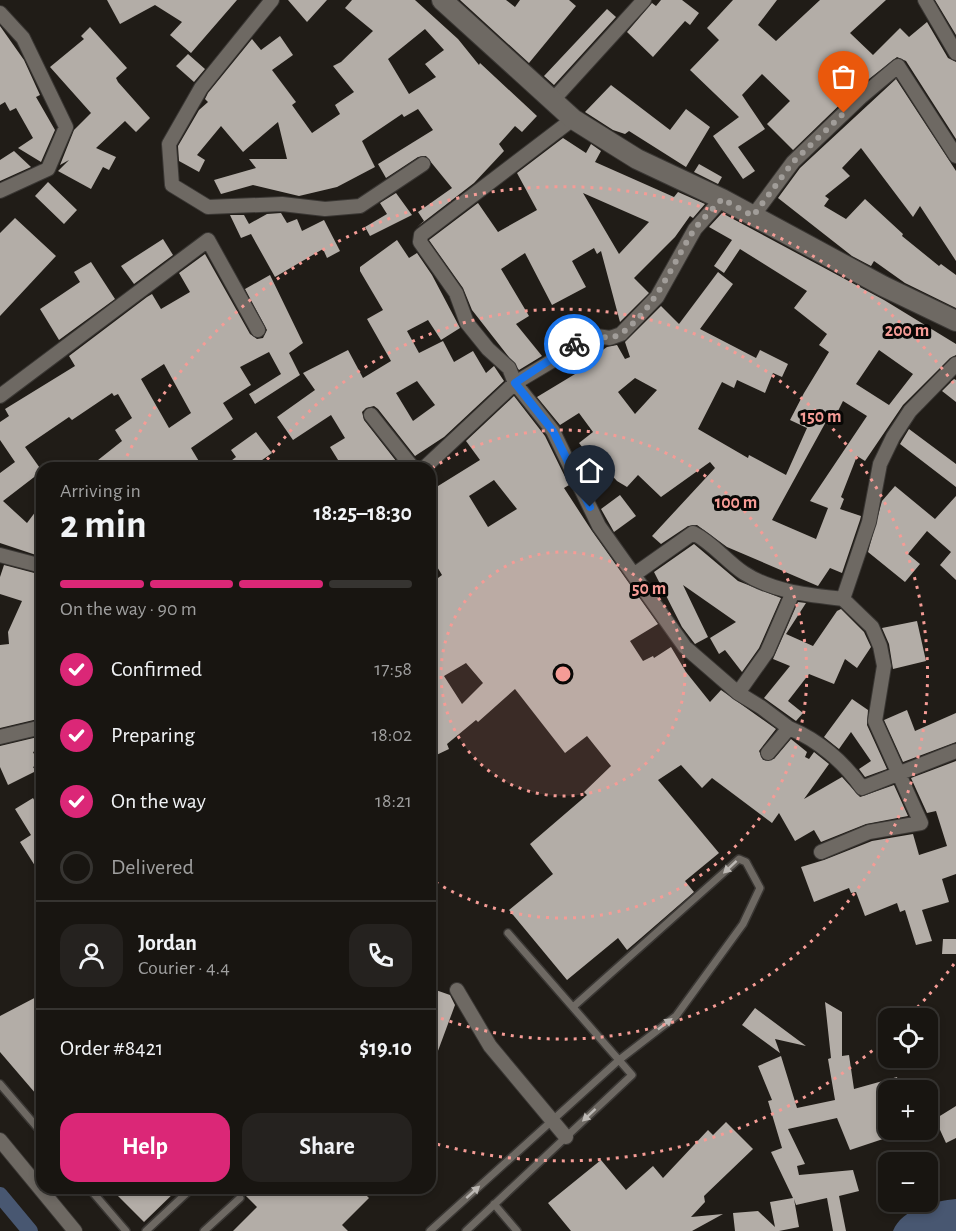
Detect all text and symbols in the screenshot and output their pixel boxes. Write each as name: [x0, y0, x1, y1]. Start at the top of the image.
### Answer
pin: [818, 51, 869, 113]
icon: bag: [827, 60, 860, 93]
courier: [544, 314, 604, 374]
text: 200 m: [885, 322, 929, 340]
icon: bike: [558, 328, 591, 361]
text: 150 m: [801, 408, 841, 426]
pin: [564, 445, 615, 507]
icon: home: [573, 454, 606, 487]
text: Arriving in: [60, 481, 141, 501]
text: 100 m: [715, 494, 757, 512]
text: 18:25–18:30: [313, 502, 412, 524]
text: 2 min: [60, 506, 147, 545]
text: 50 m: [632, 580, 666, 598]
text: On the way · 90 m: [60, 599, 197, 619]
icon: check: [60, 653, 93, 686]
text: Confirmed: [111, 658, 202, 680]
text: 17:58: [374, 659, 412, 679]
centre of rings: [553, 664, 573, 684]
icon: check: [60, 719, 93, 752]
text: Preparing: [111, 724, 195, 746]
text: 18:02: [371, 725, 412, 745]
icon: check: [60, 785, 93, 818]
text: On the way: [111, 790, 206, 812]
text: 18:21: [375, 791, 412, 811]
text: Delivered: [111, 856, 194, 878]
one-way arrow: [723, 860, 738, 874]
button: person: [60, 924, 123, 987]
button: phone: [349, 924, 412, 987]
text: Jordan: [138, 932, 197, 954]
text: Courier · 4.4: [138, 958, 230, 978]
map controls: [878, 1008, 938, 1212]
button: locate: [878, 1008, 938, 1068]
one-way arrow: [658, 1019, 673, 1031]
text: Order #8421: [60, 1037, 163, 1059]
text: $19.10: [359, 1037, 412, 1059]
button: +: [878, 1080, 938, 1140]
one-way arrow: [582, 1108, 597, 1122]
button: Help: [60, 1113, 230, 1182]
button: Share: [242, 1113, 412, 1182]
button: −: [878, 1152, 938, 1212]
one-way arrow: [465, 1186, 480, 1199]

